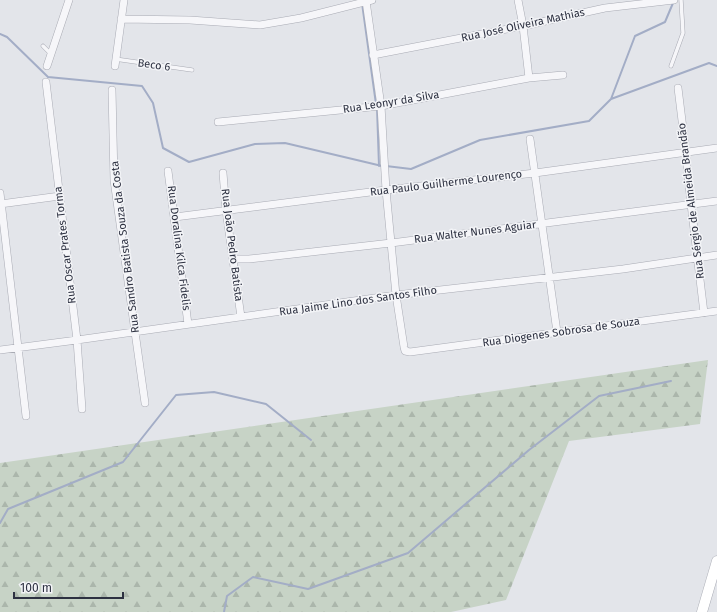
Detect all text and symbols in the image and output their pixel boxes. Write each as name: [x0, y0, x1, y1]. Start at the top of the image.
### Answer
street label: Rua José Oliveira Mathias: [460, 6, 586, 44]
street label: Beco 6: [137, 56, 171, 74]
street label: Rua Leonyr da Silva: [342, 88, 440, 116]
street label: Rua Sérgio de Almeida Brandão: [675, 122, 707, 280]
street label: Rua Sandro Batista Souza da Costa: [108, 160, 142, 334]
street label: Rua Paulo Guilherme Lourenço: [369, 167, 523, 199]
street label: Rua Doralina Kilca Fidelis: [165, 185, 193, 311]
street label: Rua Oscar Prates Torma: [51, 186, 79, 304]
street label: Rua João Pedro Batista: [219, 188, 245, 302]
street label: Rua Walter Nunes Aguiar: [413, 218, 537, 246]
street label: Rua Jaime Lino dos Santos Filho: [278, 283, 438, 319]
street label: Rua Diogenes Sobrosa de Souza: [481, 315, 641, 349]
scale bar: [14, 574, 123, 600]
text: 100 m: [20, 581, 52, 595]

